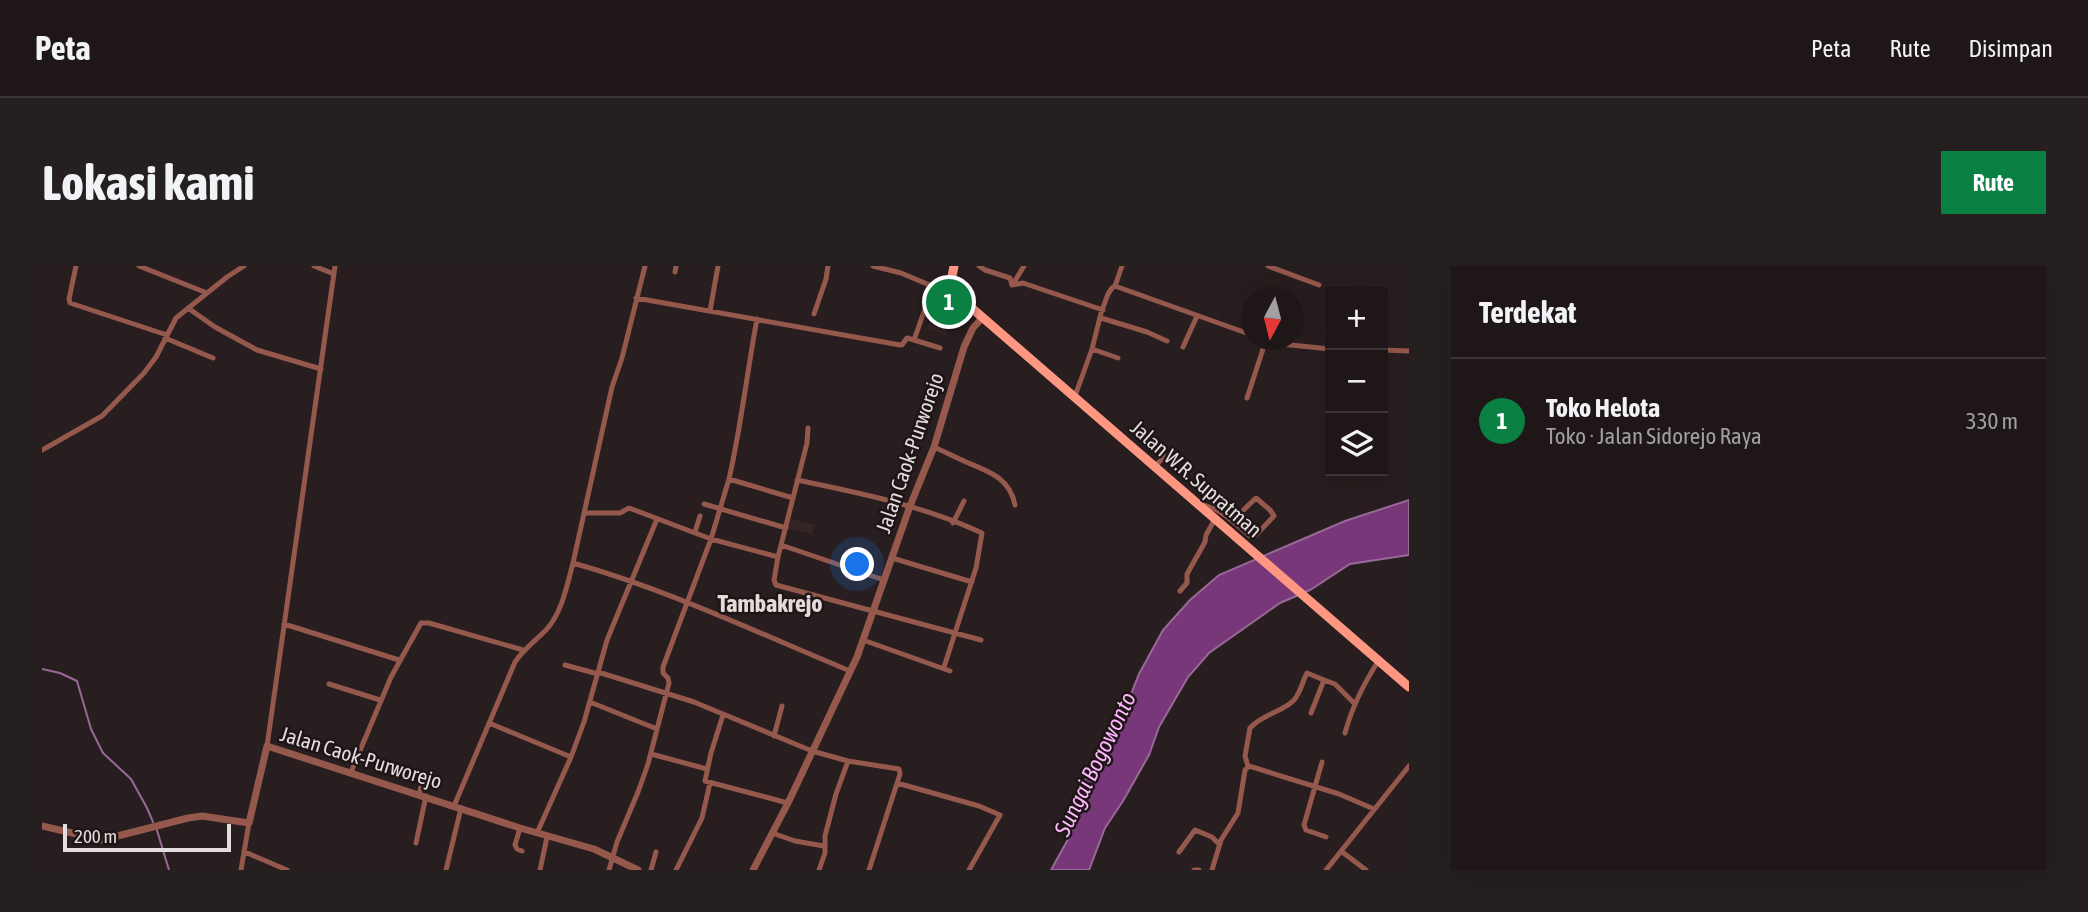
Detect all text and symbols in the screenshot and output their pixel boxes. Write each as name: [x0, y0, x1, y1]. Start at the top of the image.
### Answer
text: Peta: [35, 29, 91, 67]
text: Peta: [1811, 35, 1851, 62]
text: Rute: [1889, 35, 1931, 62]
text: Disimpan: [1969, 35, 2053, 62]
button: Rute: [1941, 151, 2046, 214]
text: Lokasi kami: [42, 154, 255, 210]
pin: 1: [926, 276, 972, 328]
north arrow: [1241, 287, 1304, 350]
map controls: [1325, 287, 1388, 476]
button: +: [1325, 287, 1388, 350]
text: Terdekat: [1479, 295, 1576, 329]
button: −: [1325, 350, 1388, 413]
street label: Jalan Caok-Purworejo: [870, 369, 948, 536]
text: Toko Helota: [1546, 393, 1660, 423]
text: 1: [1497, 408, 1507, 434]
text: 330 m: [1966, 408, 2018, 434]
button: layers: [1325, 413, 1388, 476]
street label: Jalan W.R. Supratman: [1126, 415, 1267, 542]
text: Toko · Jalan Sidorejo Raya: [1546, 423, 1762, 449]
your location: [840, 547, 874, 581]
district label: Tambakrejo: [717, 590, 823, 617]
water label: Sungai Bogowonto: [1049, 688, 1141, 841]
street label: Jalan Caok-Purworejo: [278, 721, 445, 793]
scale bar: [63, 821, 231, 853]
text: 200 m: [74, 825, 117, 847]

